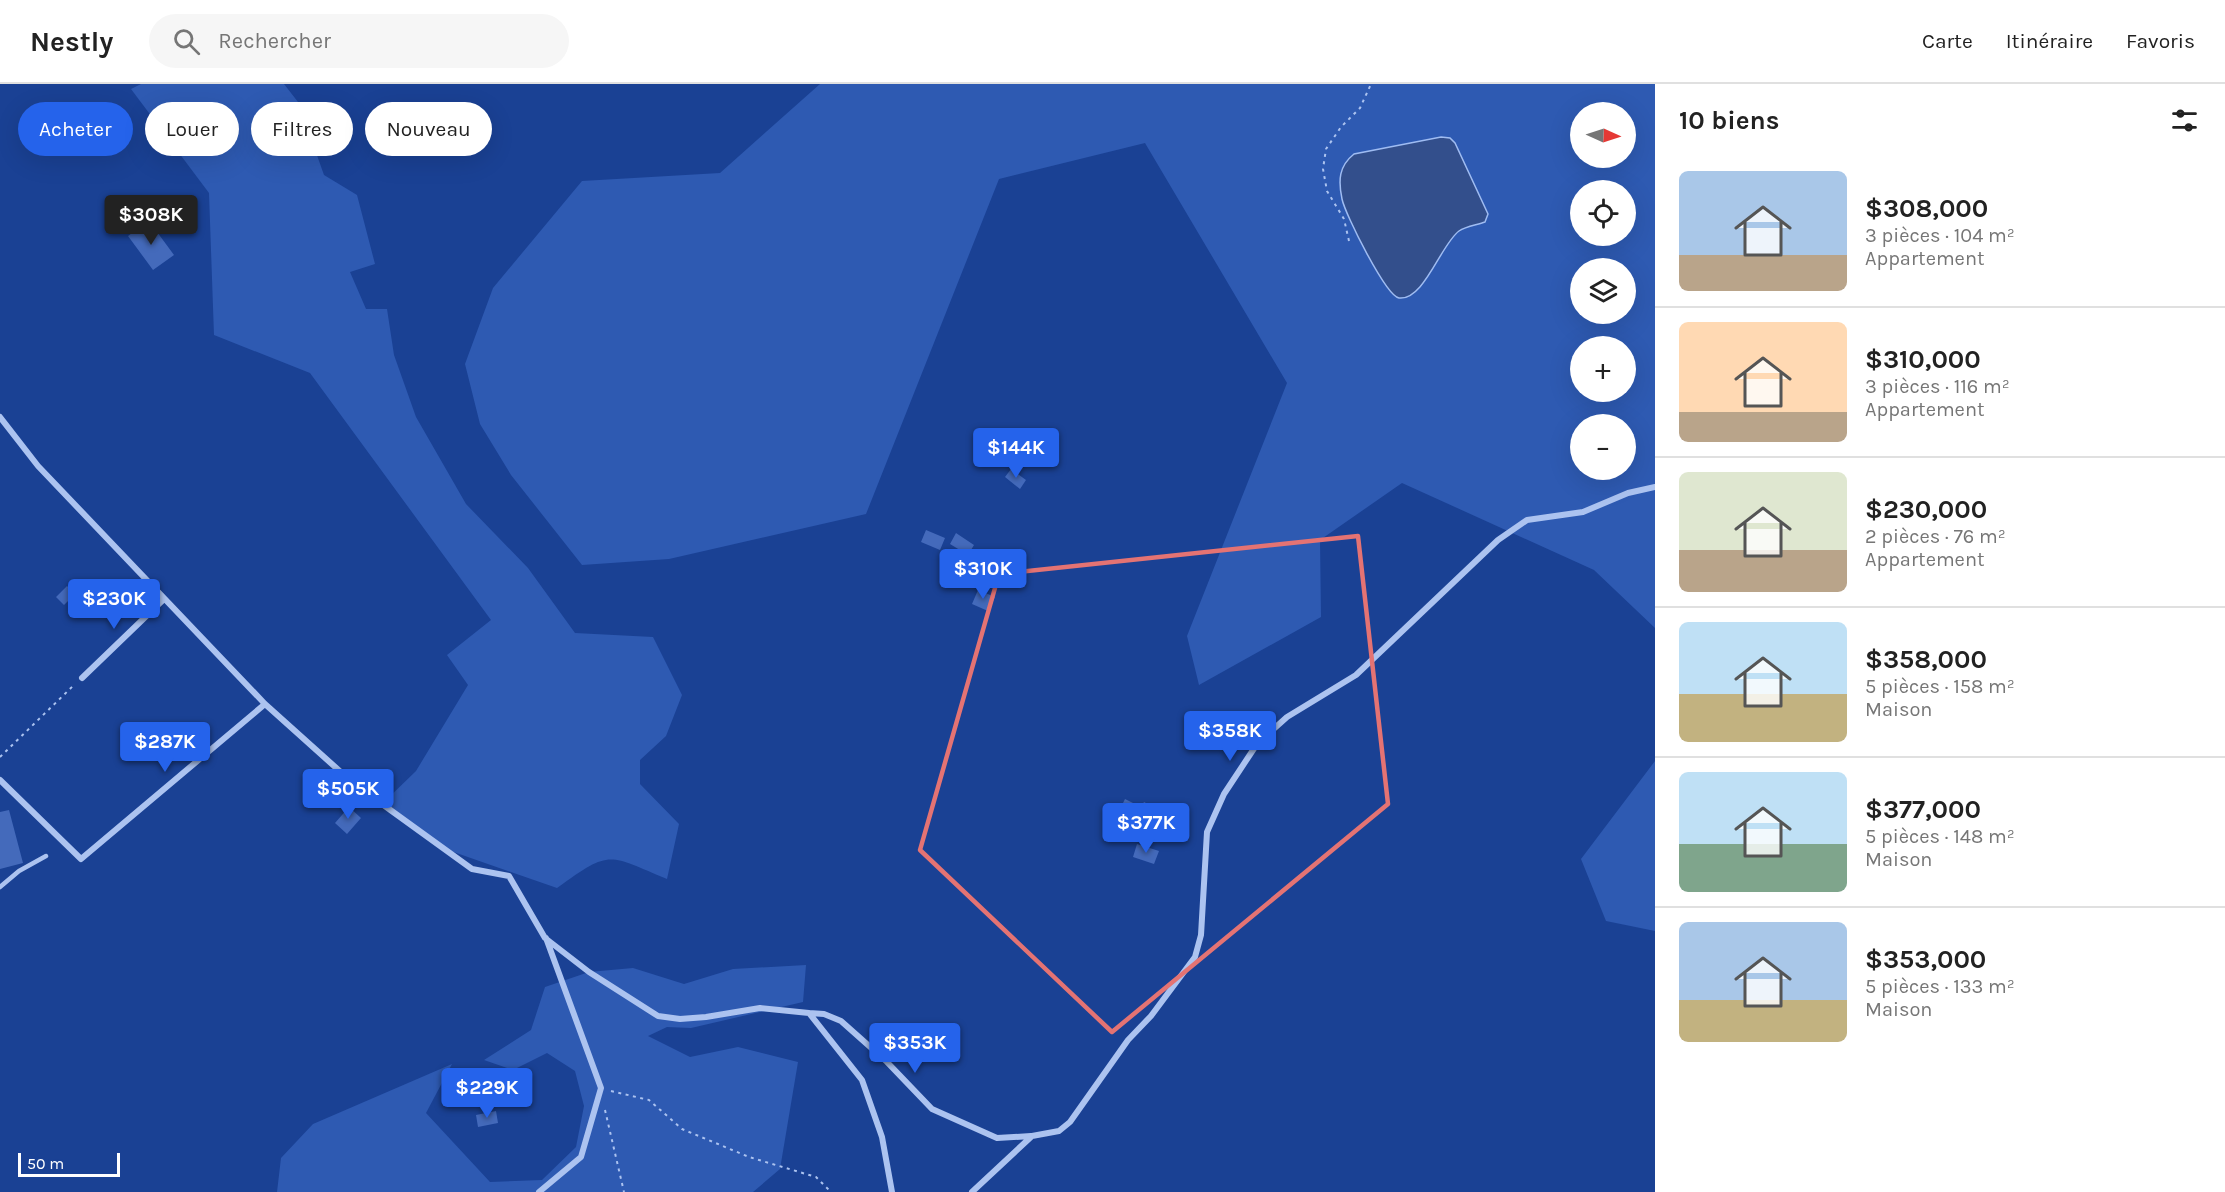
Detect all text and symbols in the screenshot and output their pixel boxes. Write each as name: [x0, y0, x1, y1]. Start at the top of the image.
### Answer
search box: [149, 14, 569, 68]
text: Nestly: [30, 25, 113, 58]
icon: search: [170, 25, 203, 58]
text: Rechercher: [218, 28, 331, 54]
text: Carte: [1922, 29, 1973, 53]
text: Itinéraire: [2006, 29, 2093, 53]
text: Favoris: [2126, 29, 2195, 53]
chip: Acheter: [18, 102, 133, 156]
chip: Louer: [145, 102, 239, 156]
chip: Filtres: [251, 102, 353, 156]
chip: Nouveau: [365, 102, 492, 156]
north arrow: [1570, 102, 1636, 168]
map controls: [1570, 102, 1636, 480]
icon: filters: [2168, 104, 2201, 137]
text: 10 biens: [1679, 105, 1779, 136]
button: locate: [1570, 180, 1636, 246]
text: $308,000: [1865, 193, 1988, 224]
pin: $308K: [109, 195, 193, 246]
icon: home: [1727, 195, 1799, 267]
text: $308K: [119, 203, 183, 226]
text: 3 pièces · 104 m²: [1865, 224, 2015, 247]
text: Appartement: [1865, 247, 1984, 270]
button: layers: [1570, 258, 1636, 324]
button: +: [1570, 336, 1636, 402]
text: $310,000: [1865, 344, 1981, 375]
icon: home: [1727, 346, 1799, 418]
text: 3 pièces · 116 m²: [1865, 375, 2010, 398]
text: Appartement: [1865, 398, 1984, 421]
button: −: [1570, 414, 1636, 480]
pin: $144K: [974, 428, 1058, 479]
text: $144K: [987, 436, 1045, 459]
text: $230,000: [1865, 494, 1987, 525]
icon: home: [1727, 496, 1799, 568]
text: 2 pièces · 76 m²: [1865, 525, 2006, 548]
text: Appartement: [1865, 548, 1984, 571]
pin: $310K: [941, 549, 1025, 600]
text: $310K: [953, 557, 1013, 580]
pin: $230K: [72, 579, 156, 630]
text: $230K: [82, 587, 146, 610]
text: $358,000: [1865, 644, 1987, 675]
icon: home: [1727, 646, 1799, 718]
text: 5 pièces · 158 m²: [1865, 675, 2015, 698]
text: Maison: [1865, 698, 1932, 721]
pin: $358K: [1188, 711, 1272, 762]
text: $358K: [1198, 719, 1262, 742]
pin: $287K: [123, 722, 207, 773]
text: $287K: [134, 730, 196, 753]
pin: $505K: [306, 769, 390, 820]
text: $505K: [317, 777, 379, 800]
text: $377,000: [1865, 794, 1981, 825]
icon: home: [1727, 796, 1799, 868]
pin: $377K: [1104, 803, 1188, 854]
text: $377K: [1116, 811, 1176, 834]
text: 5 pièces · 148 m²: [1865, 825, 2015, 848]
text: Maison: [1865, 848, 1932, 871]
text: $353,000: [1865, 944, 1986, 975]
icon: home: [1727, 946, 1799, 1018]
text: 5 pièces · 133 m²: [1865, 975, 2015, 998]
text: Maison: [1865, 998, 1932, 1021]
pin: $353K: [873, 1023, 957, 1074]
text: $353K: [883, 1031, 947, 1054]
pin: $229K: [445, 1068, 529, 1119]
text: $229K: [455, 1076, 519, 1099]
scale bar: [18, 1150, 120, 1178]
text: 50 m: [27, 1154, 64, 1173]

